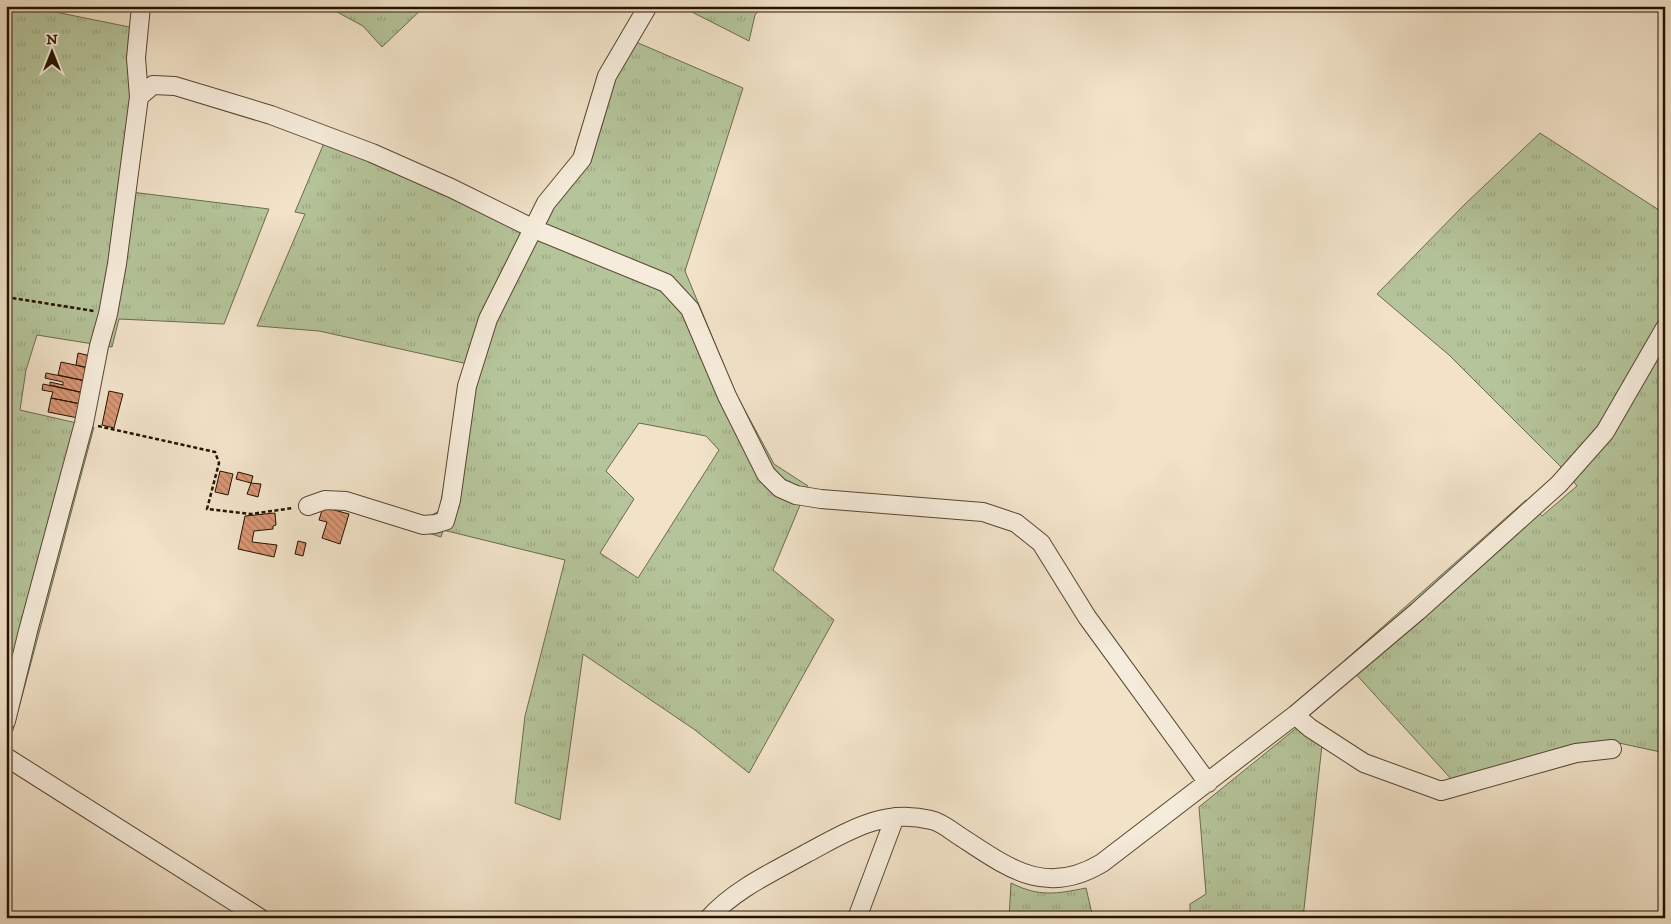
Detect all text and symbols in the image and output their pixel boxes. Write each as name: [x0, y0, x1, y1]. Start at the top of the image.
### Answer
north arrow: [28, 28, 78, 78]
text: N: [46, 31, 58, 49]

